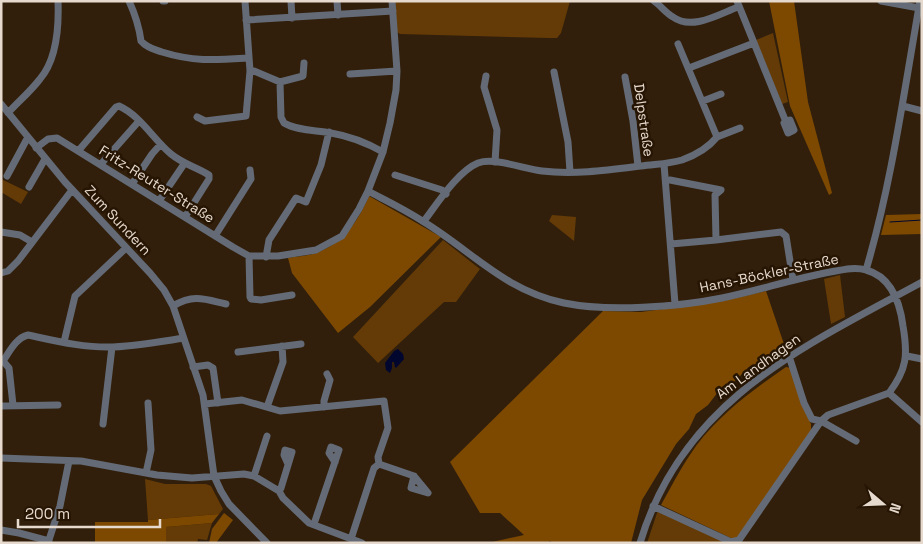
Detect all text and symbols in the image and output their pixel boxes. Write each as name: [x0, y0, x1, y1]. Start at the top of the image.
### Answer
street label: Delpstraße: [630, 82, 658, 158]
street label: Fritz-Reuter-Straße: [96, 141, 218, 227]
street label: Zum Sundern: [81, 181, 155, 259]
street label: Hans-Böckler-Straße: [698, 249, 840, 297]
street label: Am Landhagen: [712, 329, 804, 403]
north arrow: [858, 479, 908, 529]
scale bar: [18, 496, 160, 528]
text: N: [885, 501, 905, 516]
text: 200 m: [25, 504, 70, 523]

